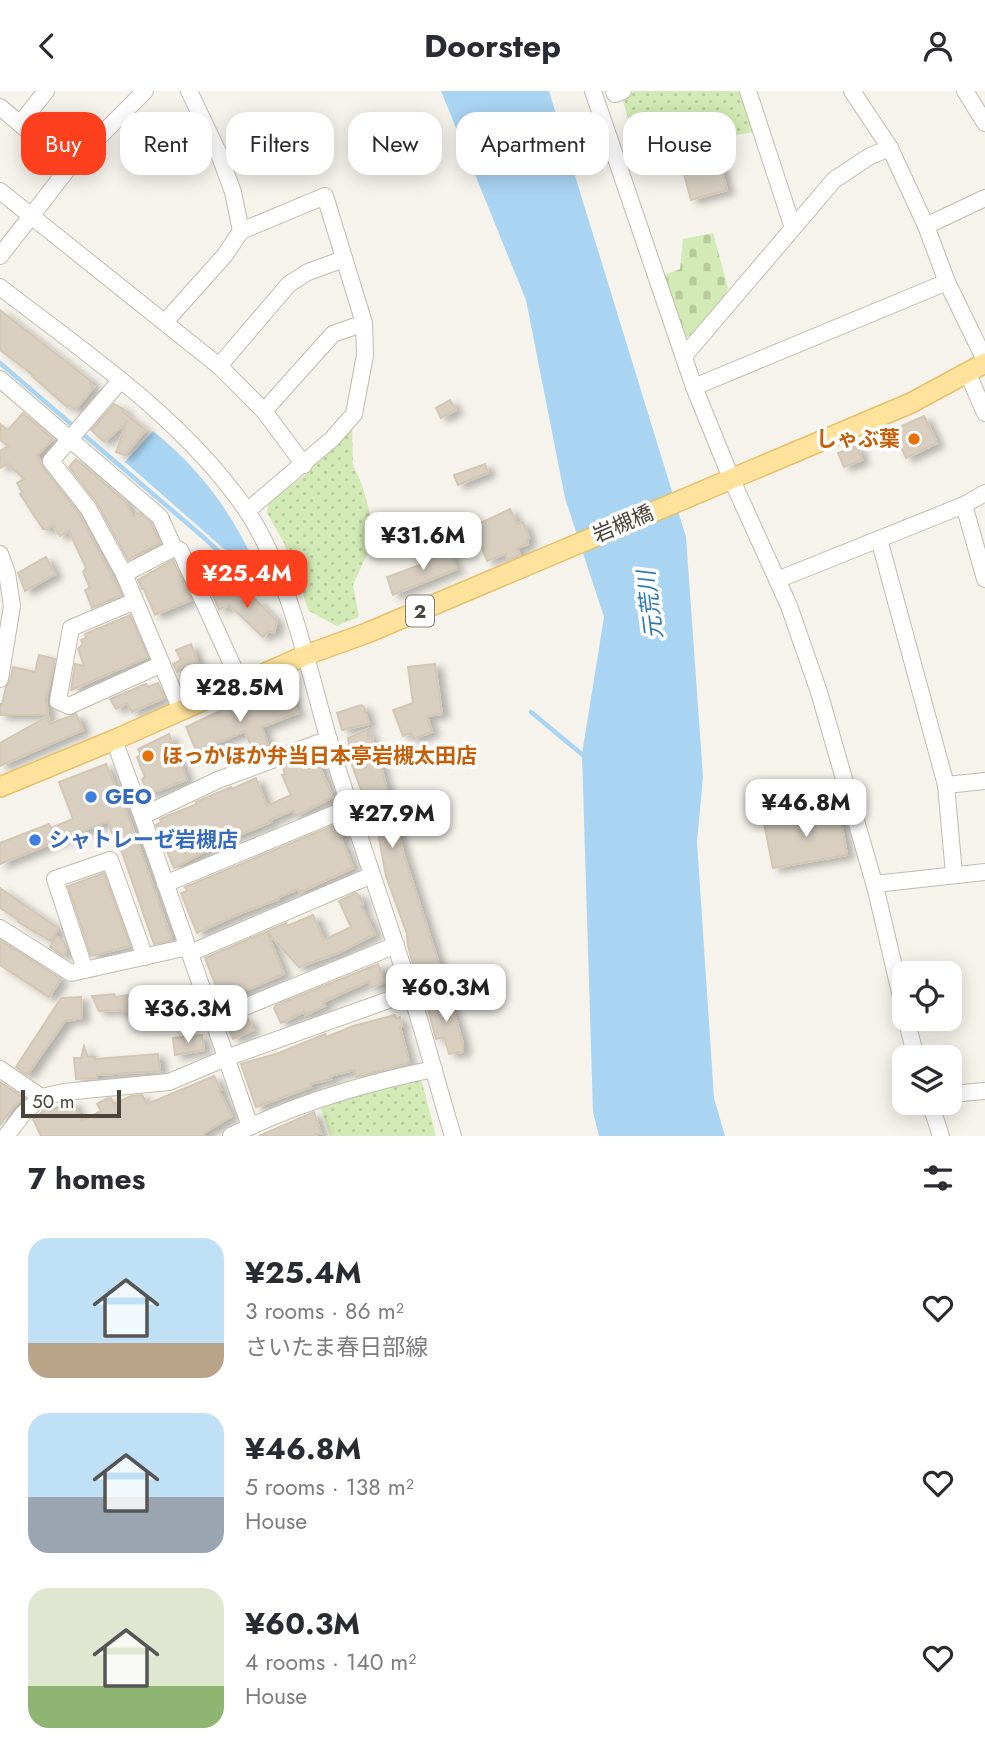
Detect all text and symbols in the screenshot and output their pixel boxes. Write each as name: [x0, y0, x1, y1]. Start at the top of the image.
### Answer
text: Doorstep: [424, 23, 561, 69]
icon: back: [28, 27, 66, 65]
icon: person: [919, 27, 957, 65]
chip: Buy: [21, 112, 106, 175]
chip: Rent: [120, 112, 212, 175]
chip: Filters: [226, 112, 334, 175]
chip: New: [348, 112, 442, 175]
chip: Apartment: [456, 112, 609, 175]
chip: House: [623, 112, 736, 175]
place label: しゃぶ葉: [816, 424, 900, 454]
marker: しゃぶ葉: [906, 431, 922, 447]
street label: 岩槻橋: [588, 498, 658, 550]
pin: ¥31.6M: [366, 512, 480, 572]
text: ¥31.6M: [381, 518, 465, 552]
pin: ¥25.4M: [190, 551, 304, 610]
text: ¥25.4M: [202, 556, 292, 590]
water label: 元荒川: [629, 566, 671, 641]
road number: 2: [406, 596, 434, 627]
pin: ¥28.5M: [183, 665, 297, 724]
text: ¥28.5M: [196, 670, 284, 704]
place label: ほっかほか弁当日本亭岩槻太田店: [162, 741, 477, 771]
marker: ほっかほか弁当日本亭岩槻太田店: [140, 748, 156, 764]
pin: ¥46.8M: [749, 779, 863, 839]
place label: GEO: [105, 782, 152, 812]
text: ¥46.8M: [761, 785, 851, 819]
marker: GEO: [83, 789, 99, 805]
pin: ¥27.9M: [335, 791, 449, 850]
text: ¥27.9M: [349, 796, 435, 830]
place label: シャトレーゼ岩槻店: [49, 825, 238, 855]
marker: シャトレーゼ岩槻店: [27, 832, 43, 848]
map controls: [892, 961, 962, 1115]
button: locate: [892, 961, 962, 1031]
pin: ¥60.3M: [389, 965, 503, 1024]
text: ¥60.3M: [402, 970, 490, 1004]
pin: ¥36.3M: [131, 985, 245, 1045]
text: ¥36.3M: [144, 991, 232, 1025]
button: layers: [892, 1045, 962, 1115]
scale bar: [21, 1087, 121, 1119]
text: 50 m: [32, 1088, 75, 1115]
text: 7 homes: [28, 1157, 145, 1200]
icon: filters: [919, 1159, 957, 1197]
text: ¥25.4M: [245, 1251, 361, 1294]
icon: home: [84, 1266, 168, 1350]
icon: heart: [919, 1289, 957, 1327]
text: 3 rooms · 86 m²: [245, 1294, 404, 1328]
text: さいたま春日部線: [245, 1330, 428, 1364]
text: ¥46.8M: [245, 1427, 361, 1470]
icon: home: [84, 1441, 168, 1525]
icon: heart: [919, 1464, 957, 1502]
text: 5 rooms · 138 m²: [245, 1470, 414, 1504]
text: House: [245, 1504, 307, 1538]
text: ¥60.3M: [245, 1602, 360, 1645]
icon: home: [84, 1616, 168, 1700]
icon: heart: [919, 1639, 957, 1677]
text: 4 rooms · 140 m²: [245, 1645, 416, 1679]
text: House: [245, 1679, 307, 1713]

